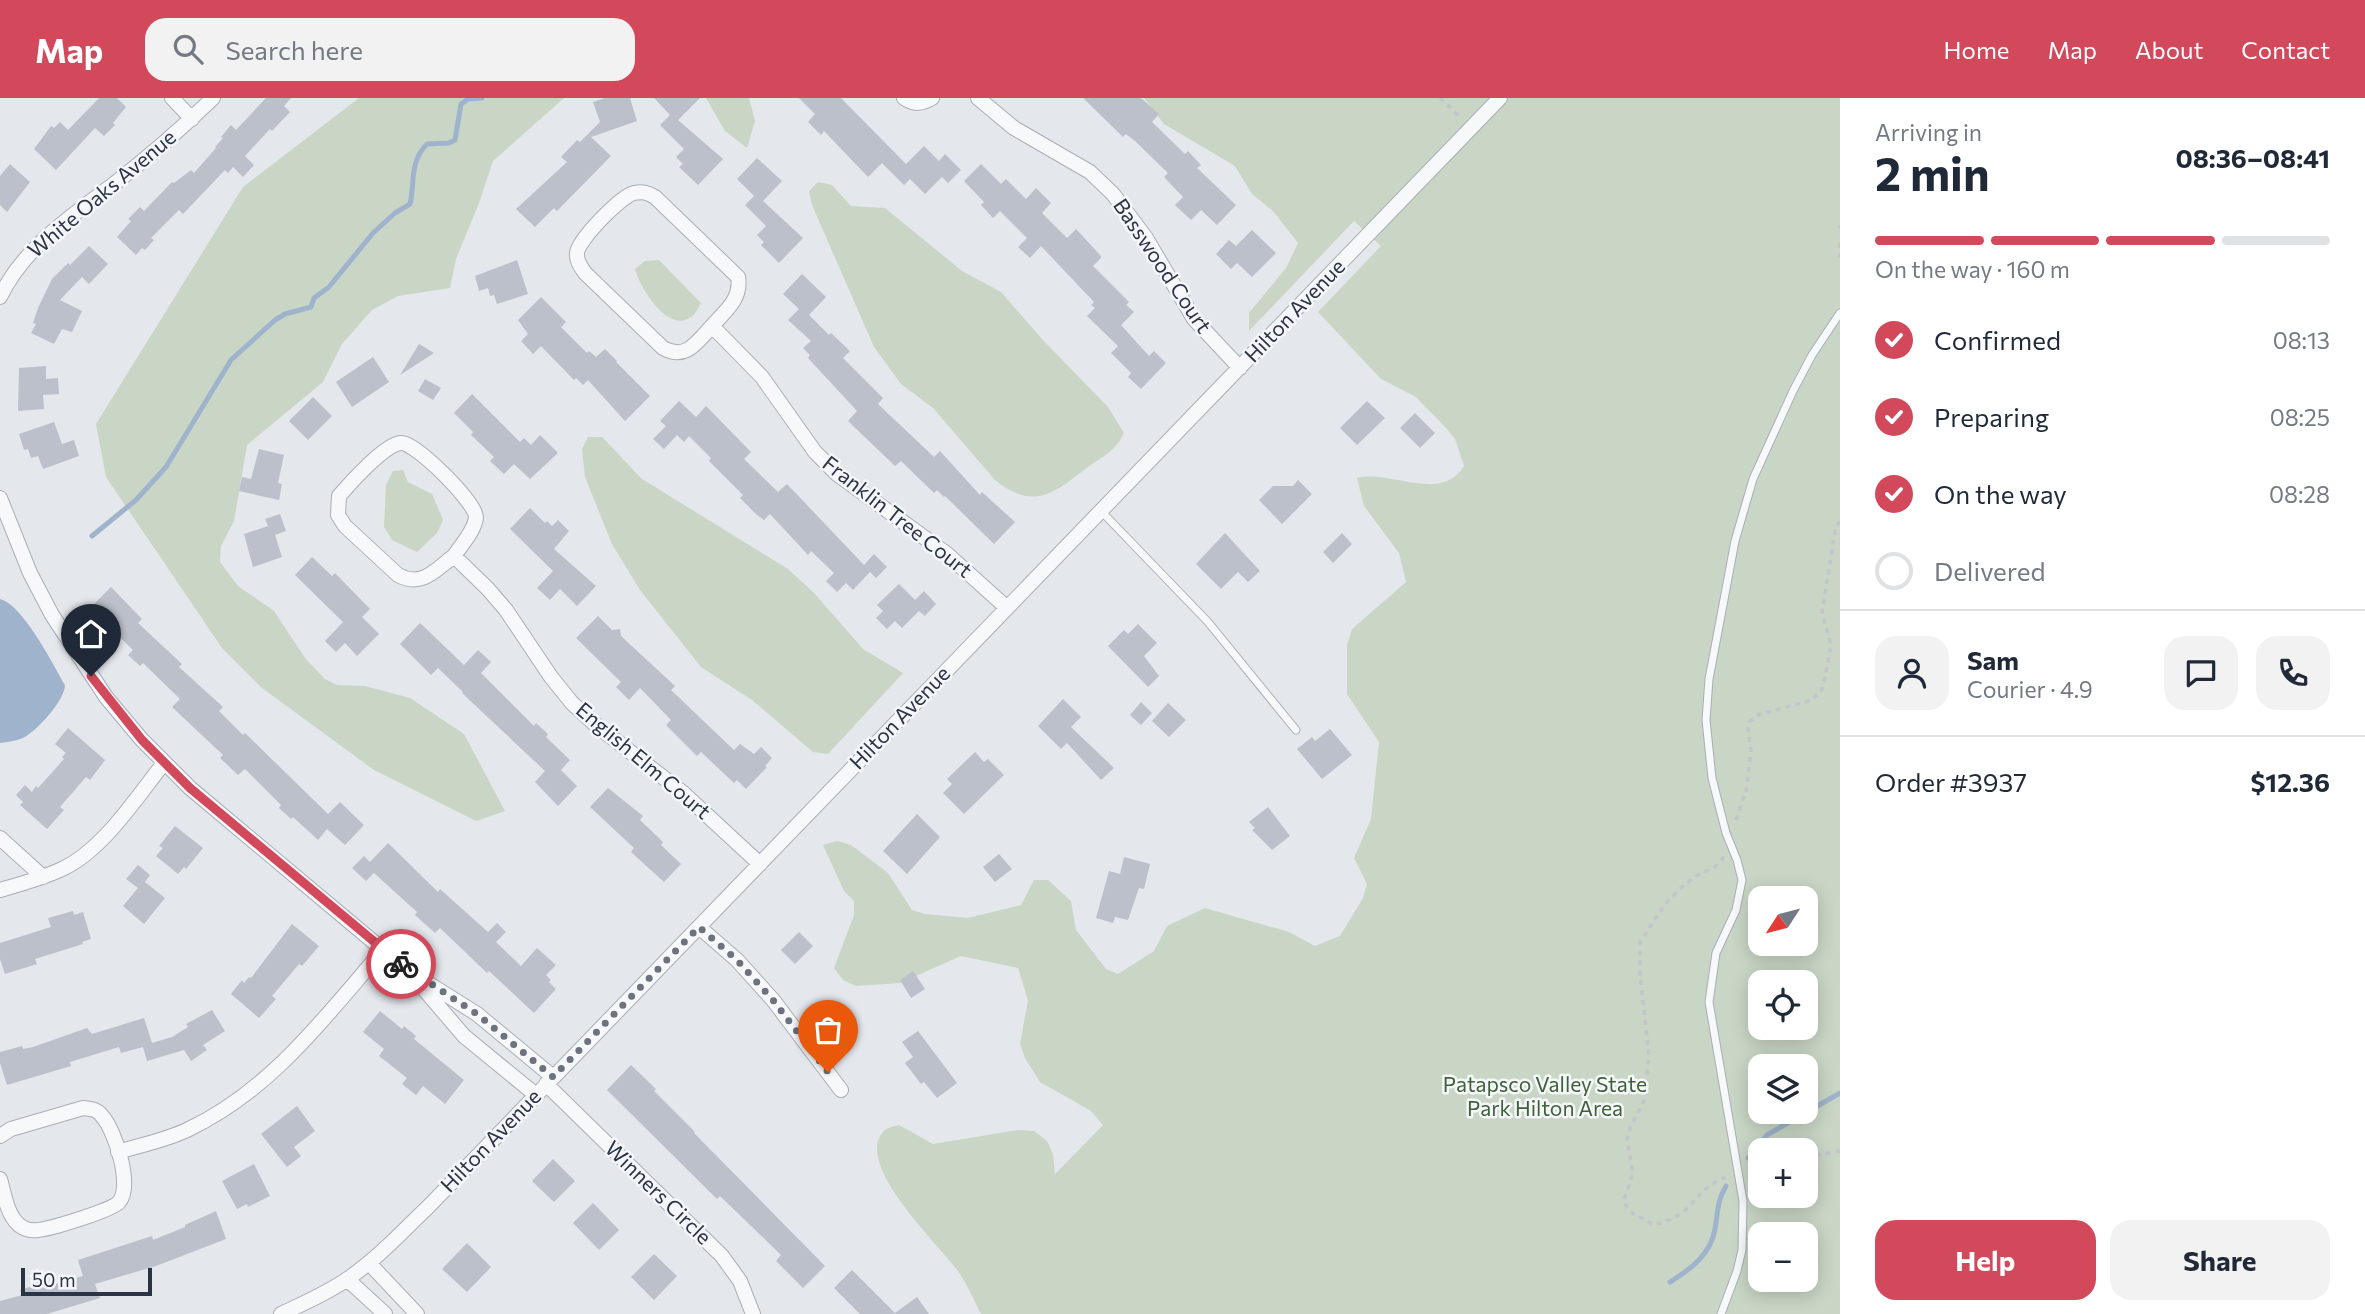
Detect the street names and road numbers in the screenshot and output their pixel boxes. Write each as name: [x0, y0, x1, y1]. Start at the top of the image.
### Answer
street label: White Oaks Avenue: [22, 124, 180, 262]
street label: Basswood Court: [1109, 193, 1217, 337]
street label: Hilton Avenue: [1239, 253, 1349, 367]
street label: Franklin Tree Court: [818, 450, 978, 582]
street label: Hilton Avenue: [844, 660, 954, 774]
street label: English Elm Court: [572, 696, 716, 823]
street label: Hilton Avenue: [435, 1083, 545, 1197]
street label: Winners Circle: [601, 1135, 717, 1249]

